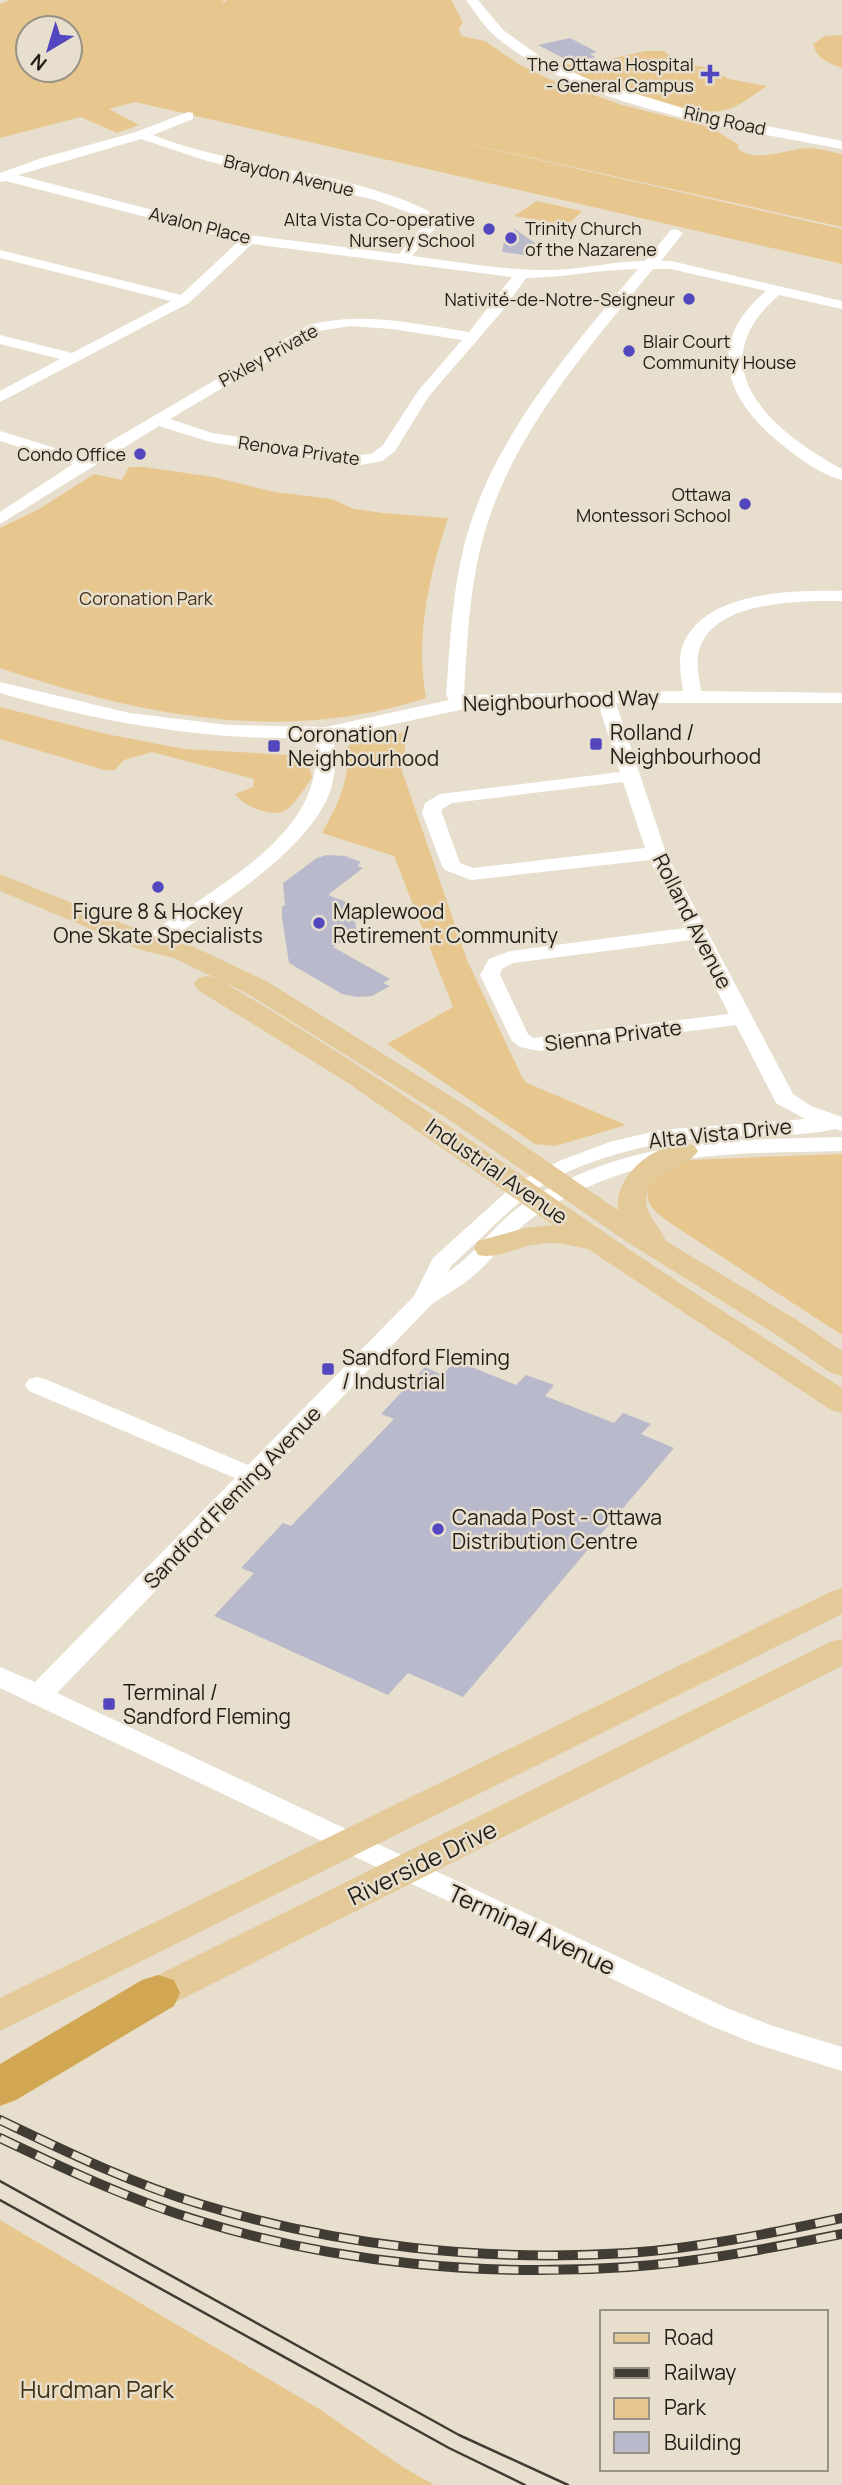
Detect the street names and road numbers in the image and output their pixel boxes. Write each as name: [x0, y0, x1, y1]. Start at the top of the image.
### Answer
street label: Ring Road: [682, 100, 768, 140]
street label: Braydon Avenue: [222, 148, 356, 202]
street label: Avalon Place: [147, 201, 253, 249]
street label: Pixley Private: [214, 318, 322, 392]
street label: Renova Private: [237, 430, 361, 470]
street label: Neighbourhood Way: [463, 683, 659, 717]
street label: Rolland Avenue: [647, 849, 739, 993]
street label: Sienna Private: [543, 1013, 683, 1057]
street label: Industrial Avenue: [421, 1112, 573, 1230]
street label: Alta Vista Drive: [647, 1112, 793, 1154]
street label: Sandford Fleming Avenue: [137, 1399, 327, 1595]
street label: Riverside Drive: [342, 1812, 502, 1912]
street label: Terminal Avenue: [443, 1876, 621, 1982]

